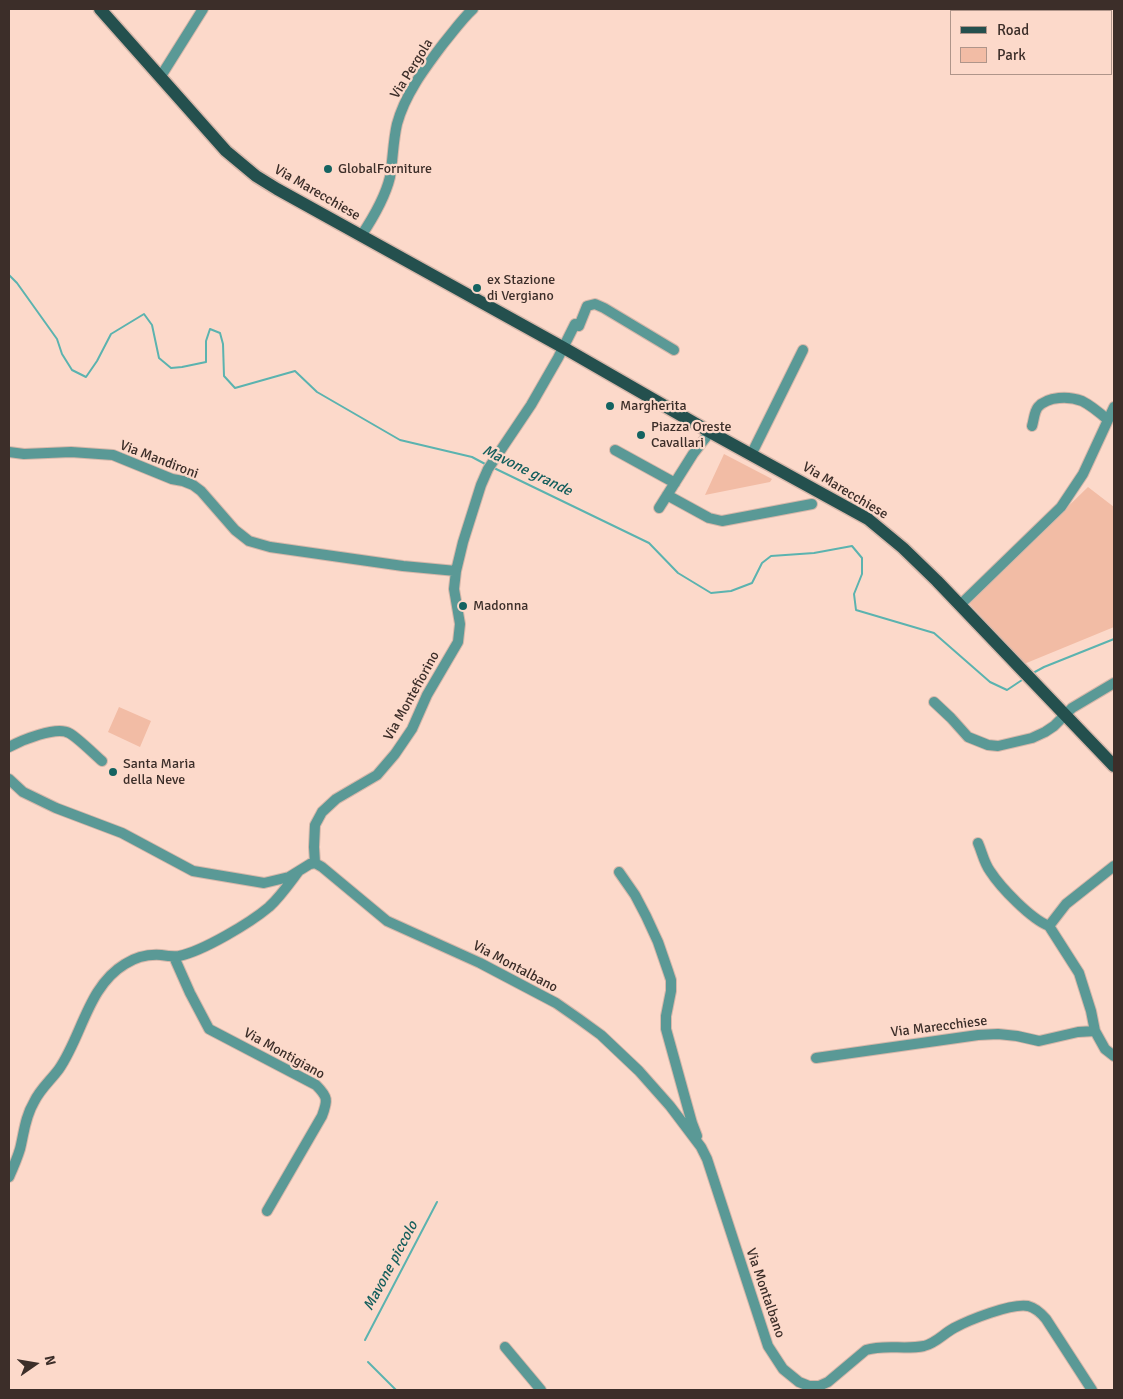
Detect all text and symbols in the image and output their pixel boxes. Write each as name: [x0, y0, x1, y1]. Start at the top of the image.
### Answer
legend: [950, 10, 1113, 75]
text: Road: [997, 21, 1029, 39]
street label: Via Pergola: [387, 36, 437, 102]
text: Park: [997, 46, 1026, 64]
street label: Via Marecchiese: [271, 161, 363, 225]
place label: GlobalForniture: [338, 161, 432, 177]
marker: GlobalForniture: [322, 163, 334, 175]
place label: ex Stazione di Vergiano: [487, 272, 555, 304]
marker: ex Stazione di Vergiano: [471, 282, 483, 294]
place label: Margherita: [620, 398, 687, 414]
marker: Margherita: [604, 400, 616, 412]
place label: Piazza Oreste Cavallari: [651, 419, 732, 452]
marker: Piazza Oreste Cavallari: [635, 429, 647, 441]
street label: Via Mandironi: [117, 437, 201, 483]
water label: Mavone grande: [479, 442, 575, 500]
street label: Via Marecchiese: [799, 459, 891, 523]
place label: Madonna: [473, 598, 528, 614]
marker: Madonna: [457, 600, 469, 612]
street label: Via Montefiorino: [381, 648, 443, 744]
place label: Santa Maria della Neve: [123, 756, 195, 789]
marker: Santa Maria della Neve: [107, 766, 119, 778]
street label: Via Montalbano: [470, 938, 560, 996]
street label: Via Marecchiese: [890, 1013, 988, 1041]
street label: Via Montigiano: [240, 1025, 328, 1083]
water label: Mavone piccolo: [360, 1218, 422, 1314]
street label: Via Montalbano: [742, 1246, 788, 1340]
north arrow: [10, 1339, 60, 1389]
text: N: [41, 1354, 59, 1367]

